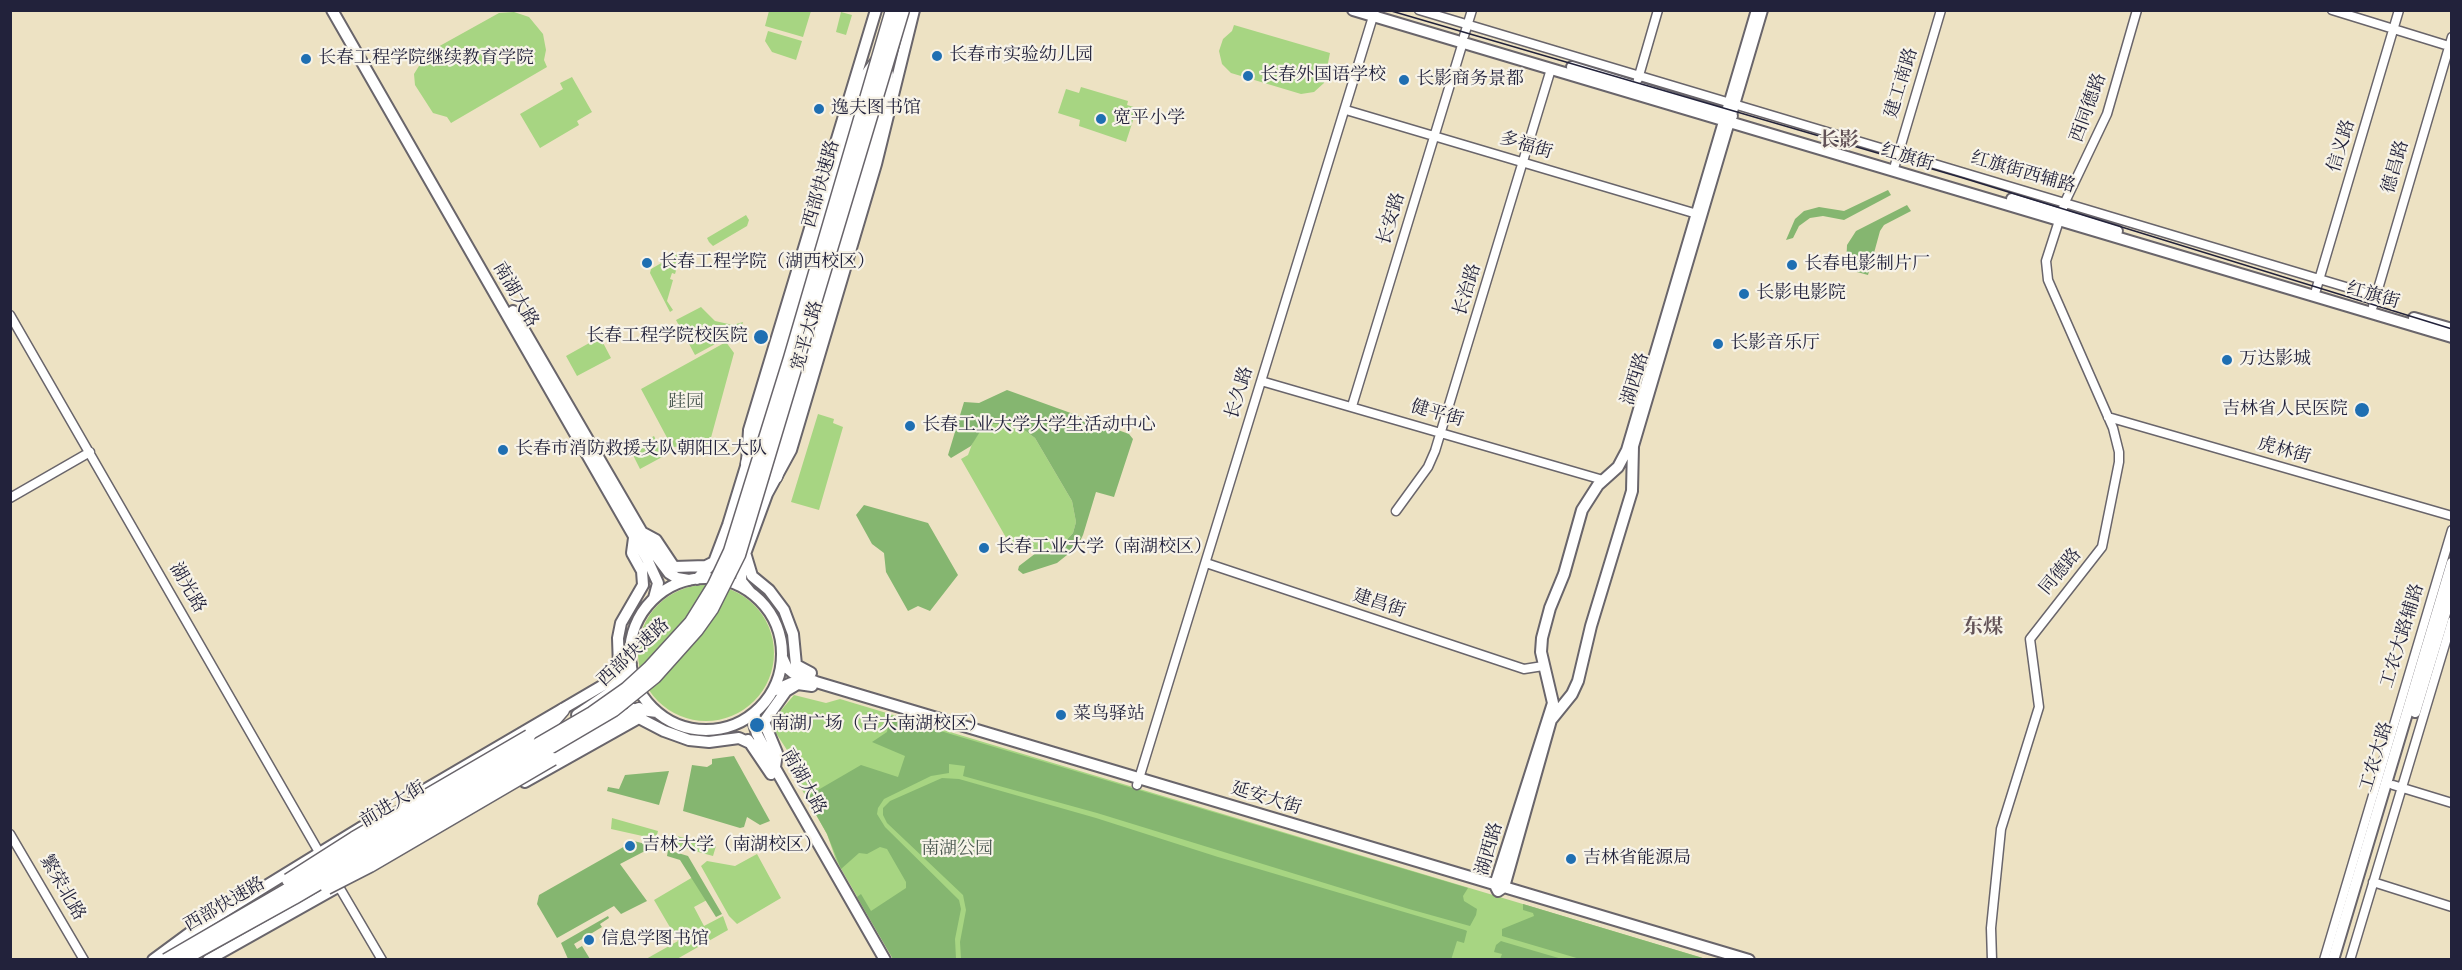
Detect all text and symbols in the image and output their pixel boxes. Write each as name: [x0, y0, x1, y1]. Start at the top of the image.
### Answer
place label: 长春市实验幼儿园: [949, 45, 1093, 67]
street label: 建工南路: [1881, 45, 1923, 121]
place label: 长春工程学院继续教育学院: [318, 48, 534, 70]
marker: 长春市实验幼儿园: [930, 49, 944, 63]
marker: 长春工程学院继续教育学院: [299, 52, 313, 66]
place label: 长春外国语学校: [1260, 65, 1386, 87]
marker: 长春外国语学校: [1241, 69, 1255, 83]
place label: 长影商务景都: [1416, 69, 1524, 91]
street label: 西同德路: [2067, 70, 2111, 146]
marker: 长影商务景都: [1397, 73, 1411, 87]
place label: 逸夫图书馆: [831, 98, 921, 120]
marker: 逸夫图书馆: [812, 102, 826, 116]
place label: 宽平小学: [1113, 108, 1185, 130]
marker: 宽平小学: [1094, 112, 1108, 126]
street label: 信义路: [2324, 117, 2360, 175]
street label: 多福街: [1497, 128, 1555, 164]
district label: 长影: [1819, 129, 1859, 153]
street label: 西部快速路: [799, 138, 845, 230]
street label: 德昌路: [2378, 138, 2414, 196]
street label: 红旗街: [1878, 140, 1936, 176]
street label: 红旗街西辅路: [1968, 148, 2078, 198]
street label: 长安路: [1374, 190, 1410, 248]
place label: 长春工程学院（湖西校区）: [659, 252, 875, 274]
place label: 长春电影制片厂: [1804, 254, 1930, 276]
marker: 长春工程学院（湖西校区）: [640, 256, 654, 270]
street label: 南湖大路: [488, 258, 542, 332]
marker: 长春电影制片厂: [1785, 258, 1799, 272]
street label: 长治路: [1450, 261, 1486, 319]
street label: 红旗街: [2344, 278, 2402, 314]
place label: 长影电影院: [1756, 283, 1846, 305]
marker: 长影电影院: [1737, 287, 1751, 301]
street label: 宽平大路: [788, 298, 828, 374]
place label: 长春工程学院校医院: [586, 326, 748, 348]
marker: 长春工程学院校医院: [752, 328, 770, 346]
place label: 长影音乐厅: [1730, 333, 1820, 355]
marker: 长影音乐厅: [1711, 337, 1725, 351]
place label: 万达影城: [2239, 349, 2311, 371]
street label: 湖西路: [1618, 350, 1654, 408]
marker: 万达影城: [2220, 353, 2234, 367]
street label: 长久路: [1222, 364, 1258, 422]
park label: 跬园: [668, 392, 704, 414]
street label: 健平街: [1408, 396, 1466, 432]
place label: 吉林省人民医院: [2222, 399, 2348, 421]
marker: 吉林省人民医院: [2353, 401, 2371, 419]
place label: 长春工业大学大学生活动中心: [922, 415, 1156, 437]
marker: 长春工业大学大学生活动中心: [903, 419, 917, 433]
street label: 虎林街: [2255, 433, 2313, 469]
place label: 长春市消防救援支队朝阳区大队: [515, 439, 767, 461]
marker: 长春市消防救援支队朝阳区大队: [496, 443, 510, 457]
place label: 长春工业大学（南湖校区）: [996, 537, 1212, 559]
marker: 长春工业大学（南湖校区）: [977, 541, 991, 555]
street label: 同德路: [2035, 544, 2087, 600]
street label: 湖光路: [164, 559, 210, 617]
street label: 工农大路辅路: [2377, 581, 2429, 691]
street label: 建昌街: [1350, 585, 1408, 623]
street label: 西部快速路: [594, 614, 674, 692]
district label: 东煤: [1963, 616, 2003, 640]
place label: 菜鸟驿站: [1073, 704, 1145, 726]
marker: 菜鸟驿站: [1054, 708, 1068, 722]
place label: 南湖广场（吉大南湖校区）: [771, 714, 987, 736]
marker: 南湖广场（吉大南湖校区）: [748, 716, 766, 734]
street label: 工农大路: [2356, 719, 2398, 795]
street label: 南湖大路: [776, 745, 830, 819]
street label: 前进大街: [357, 777, 429, 833]
street label: 延安大街: [1228, 778, 1304, 820]
street label: 湖西路: [1472, 820, 1508, 878]
place label: 吉林大学（南湖校区）: [642, 835, 822, 857]
marker: 吉林大学（南湖校区）: [623, 839, 637, 853]
park label: 南湖公园: [921, 839, 993, 861]
place label: 吉林省能源局: [1583, 848, 1691, 870]
street label: 繁荣北路: [35, 851, 89, 925]
marker: 吉林省能源局: [1564, 852, 1578, 866]
street label: 西部快速路: [181, 873, 269, 937]
place label: 信息学图书馆: [601, 929, 709, 951]
marker: 信息学图书馆: [582, 933, 596, 947]

